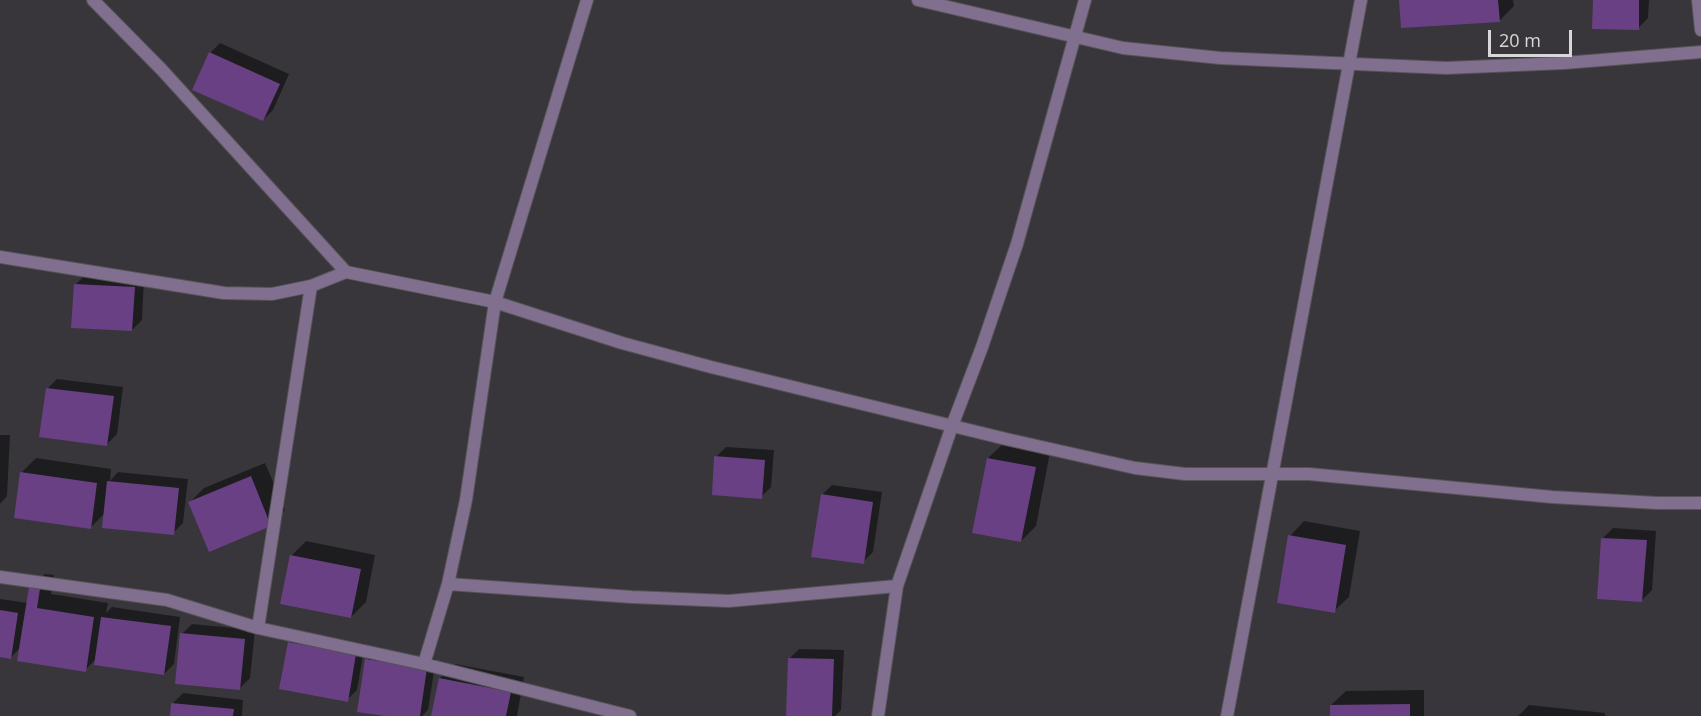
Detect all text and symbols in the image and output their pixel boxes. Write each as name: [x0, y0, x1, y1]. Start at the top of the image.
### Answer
scale bar: [1491, 18, 1575, 56]
text: 20 m: [1499, 28, 1541, 52]

